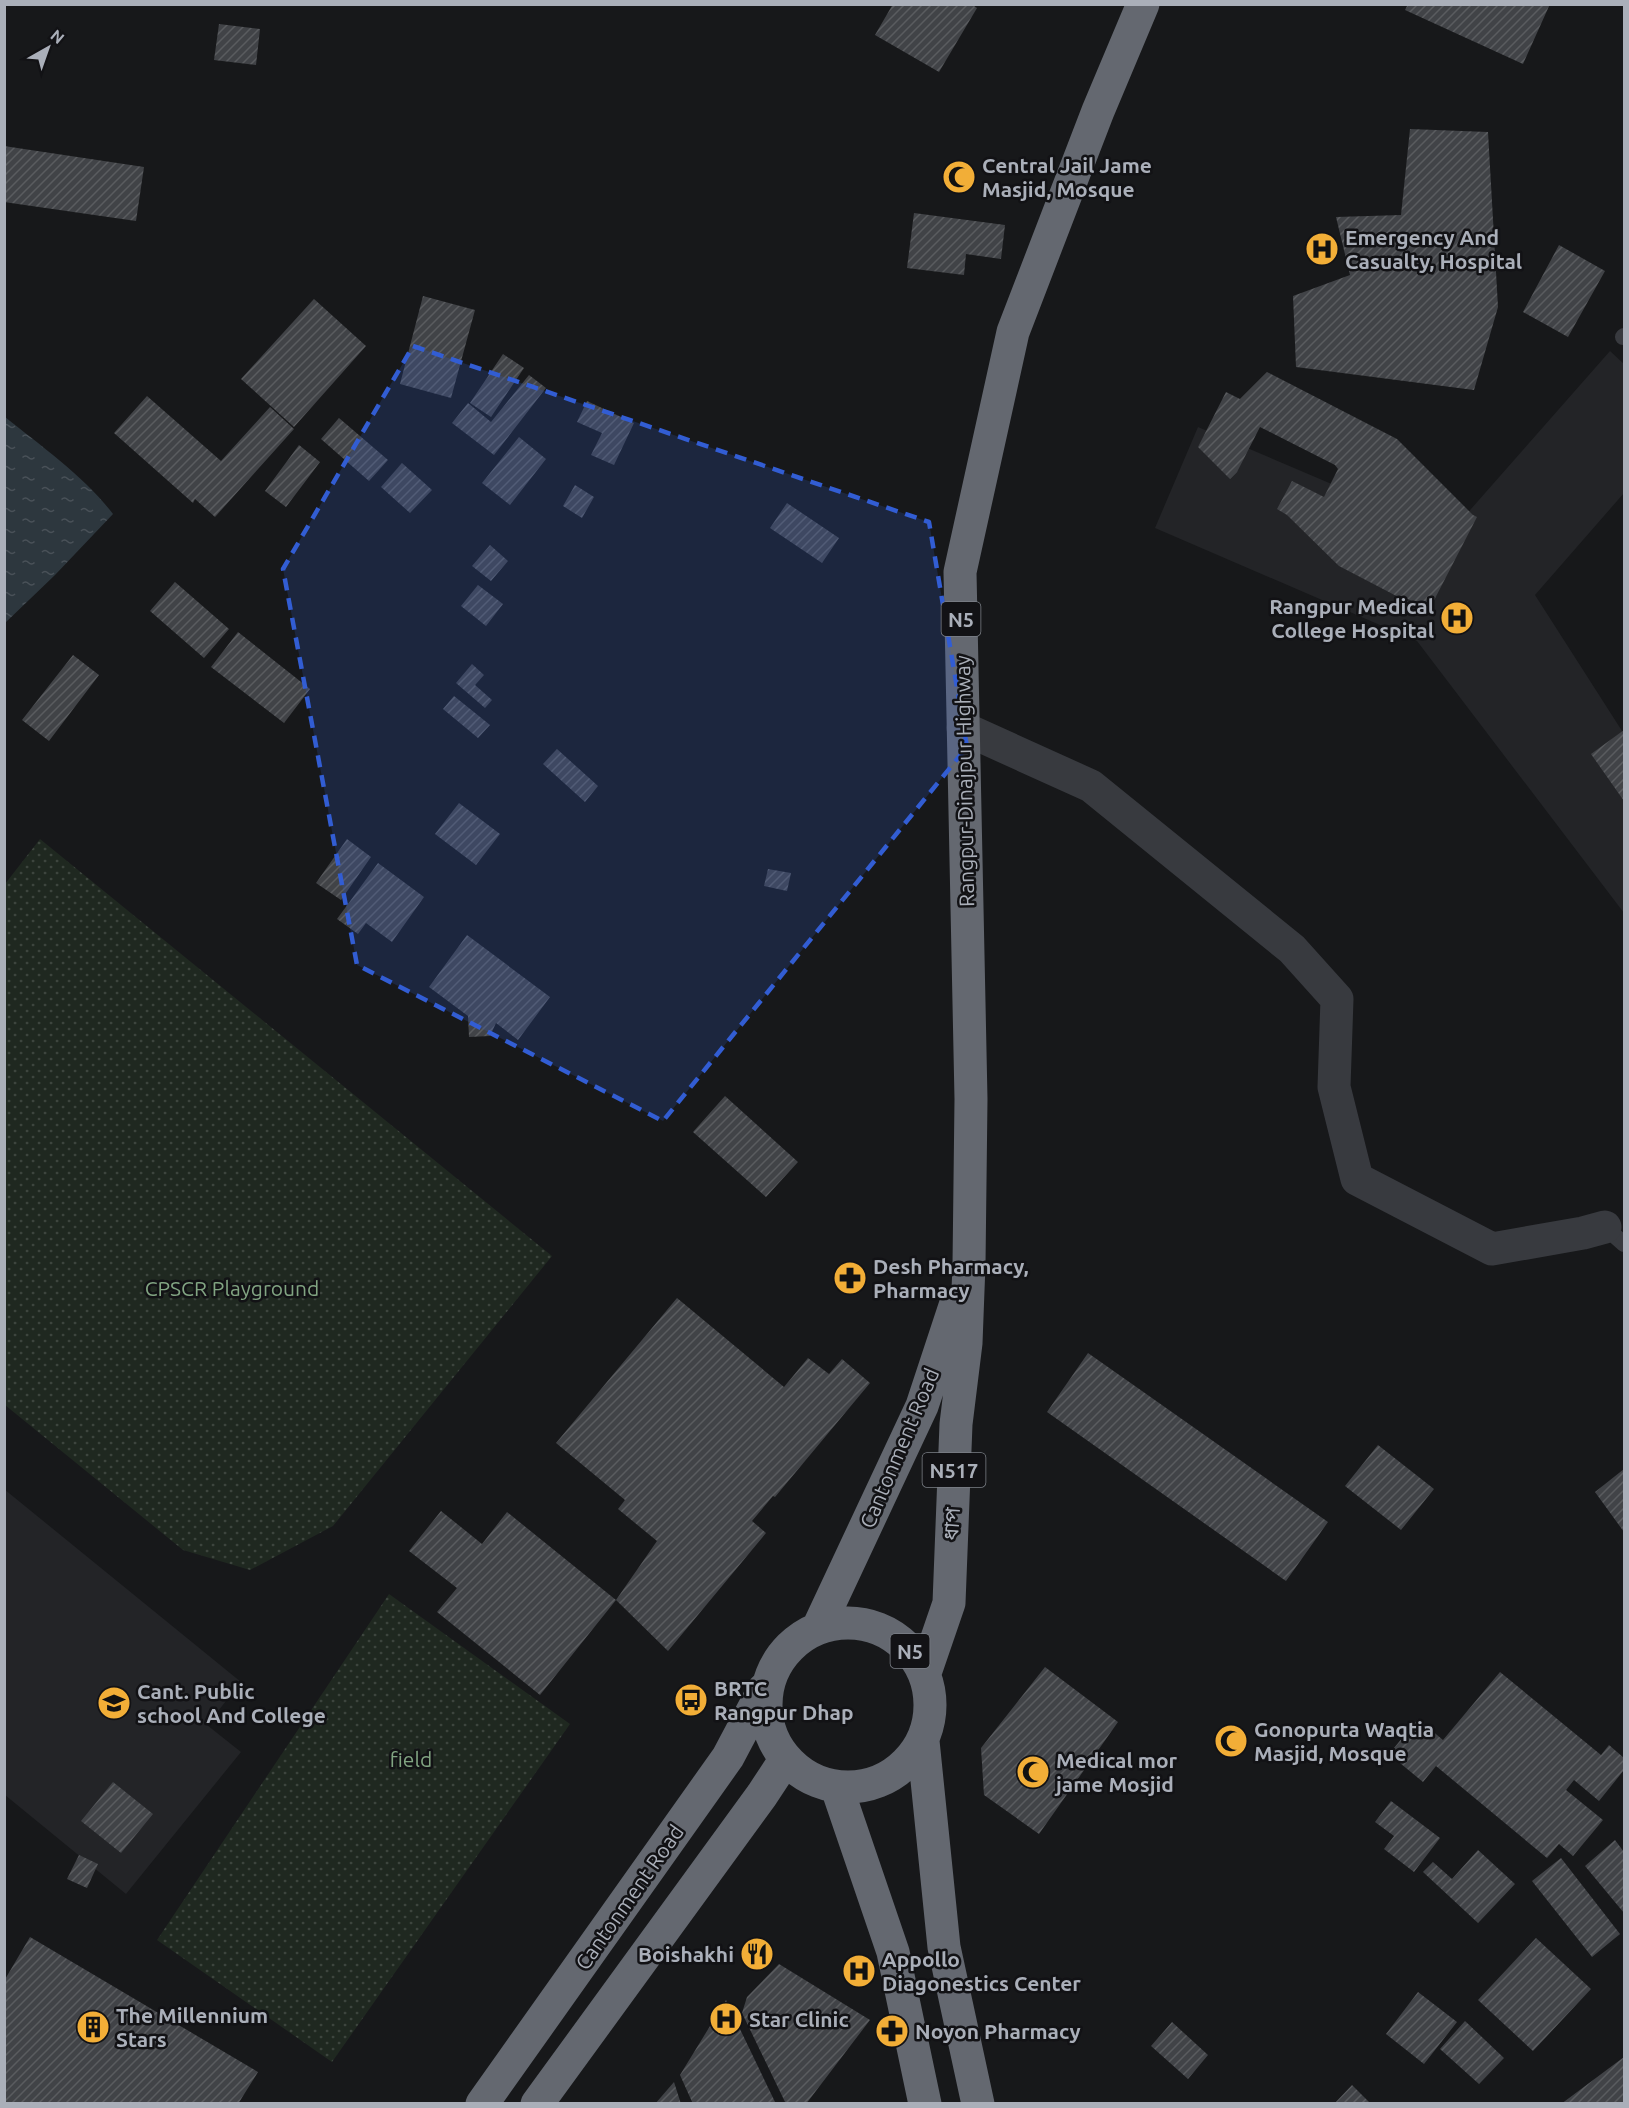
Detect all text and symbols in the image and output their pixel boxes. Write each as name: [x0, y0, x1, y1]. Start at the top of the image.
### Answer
north arrow: [18, 18, 78, 78]
text: N: [47, 26, 68, 47]
place label: Central Jail Jame Masjid, Mosque: [982, 153, 1152, 201]
mosque icon: Central Jail Jame Masjid, Mosque: [941, 159, 977, 195]
place label: Emergency And Casualty, Hospital: [1345, 225, 1522, 273]
hospital icon: Emergency And Casualty, Hospital: [1304, 231, 1340, 267]
place label: Rangpur Medical College Hospital: [1269, 594, 1434, 642]
hospital icon: Rangpur Medical College Hospital: [1439, 600, 1475, 636]
road number: N5: [942, 602, 980, 636]
street label: Rangpur-Dinajpur Highway: [950, 655, 978, 907]
place label: Desh Pharmacy, Pharmacy: [873, 1254, 1029, 1302]
pharmacy icon: Desh Pharmacy, Pharmacy: [832, 1260, 868, 1296]
park label: CPSCR Playground: [145, 1276, 319, 1300]
street label: Cantonment Road: [854, 1364, 944, 1532]
road number: N517: [922, 1453, 986, 1487]
street label: ধাপ: [938, 1506, 964, 1541]
road number: N5: [890, 1634, 930, 1668]
place label: BRTC Rangpur Dhap: [714, 1676, 853, 1724]
place label: Cant. Public school And College: [137, 1679, 326, 1727]
bus stop icon: BRTC Rangpur Dhap: [673, 1682, 709, 1718]
school or university icon: Cant. Public school And College: [96, 1685, 132, 1721]
place label: Gonopurta Waqtia Masjid, Mosque: [1254, 1717, 1434, 1765]
mosque icon: Gonopurta Waqtia Masjid, Mosque: [1213, 1723, 1249, 1759]
park label: field: [390, 1747, 432, 1771]
place label: Medical mor jame Mosjid: [1054, 1748, 1178, 1796]
mosque icon: Medical mor jame Mosjid: [1015, 1754, 1051, 1790]
street label: Cantonment Road: [570, 1820, 688, 1974]
restaurant icon: Boishakhi: [739, 1936, 775, 1972]
place label: Boishakhi: [638, 1942, 734, 1966]
place label: Appollo Diagonestics Center: [882, 1947, 1081, 1995]
hospital icon: Appollo Diagonestics Center: [841, 1953, 877, 1989]
hospital icon: Star Clinic: [708, 2001, 744, 2037]
place label: The Millennium Stars: [116, 2003, 268, 2051]
place label: Star Clinic: [749, 2007, 849, 2031]
building icon: The Millennium Stars: [75, 2009, 111, 2045]
pharmacy icon: Noyon Pharmacy: [874, 2013, 910, 2049]
place label: Noyon Pharmacy: [915, 2019, 1081, 2043]

